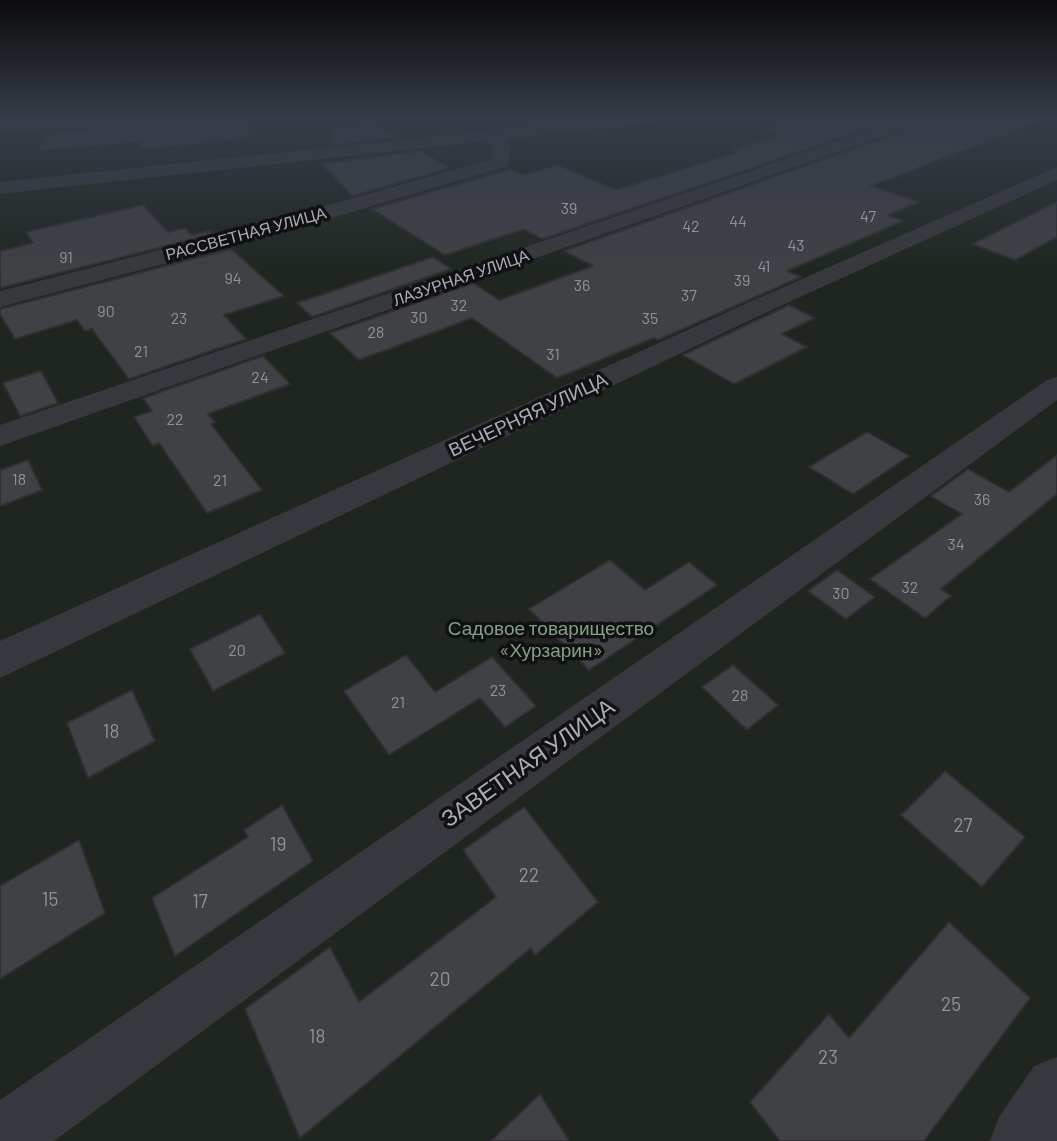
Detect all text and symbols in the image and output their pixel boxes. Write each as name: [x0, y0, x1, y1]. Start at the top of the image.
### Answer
house number: 39: [561, 199, 577, 219]
street label: РАССВЕТНАЯ УЛИЦА: [164, 203, 328, 265]
house number: 47: [860, 207, 876, 227]
house number: 44: [729, 212, 747, 232]
house number: 42: [682, 217, 700, 237]
house number: 43: [787, 236, 805, 256]
street label: ЛАЗУРНАЯ УЛИЦА: [391, 246, 531, 310]
house number: 91: [59, 248, 73, 268]
house number: 41: [758, 257, 770, 277]
house number: 94: [224, 269, 242, 289]
house number: 39: [734, 271, 750, 291]
house number: 36: [574, 276, 590, 296]
house number: 37: [681, 286, 697, 306]
house number: 32: [451, 296, 467, 316]
house number: 90: [97, 302, 115, 322]
house number: 30: [410, 308, 428, 328]
house number: 23: [171, 309, 187, 329]
house number: 35: [642, 309, 658, 329]
house number: 28: [368, 323, 384, 343]
house number: 21: [134, 342, 148, 362]
house number: 31: [546, 345, 560, 365]
house number: 24: [251, 368, 269, 388]
street label: ВЕЧЕРНЯЯ УЛИЦА: [445, 368, 611, 462]
house number: 22: [166, 410, 184, 430]
house number: 18: [12, 470, 26, 490]
house number: 21: [213, 471, 227, 491]
house number: 36: [974, 490, 990, 510]
house number: 34: [947, 535, 965, 555]
house number: 32: [902, 578, 918, 598]
house number: 30: [832, 584, 850, 604]
park label: Садовое товарищество «Хурзарин»: [448, 618, 654, 662]
house number: 20: [228, 641, 246, 661]
house number: 23: [490, 681, 506, 701]
house number: 28: [732, 686, 748, 706]
house number: 21: [391, 693, 405, 713]
street label: ЗАВЕТНАЯ УЛИЦА: [436, 693, 620, 833]
house number: 18: [103, 721, 119, 743]
house number: 27: [953, 815, 973, 837]
house number: 19: [270, 834, 286, 856]
house number: 22: [519, 865, 539, 887]
house number: 15: [42, 889, 58, 911]
house number: 17: [192, 891, 208, 913]
house number: 20: [430, 969, 450, 991]
house number: 25: [941, 994, 961, 1016]
house number: 18: [309, 1026, 325, 1048]
house number: 23: [818, 1047, 838, 1069]

